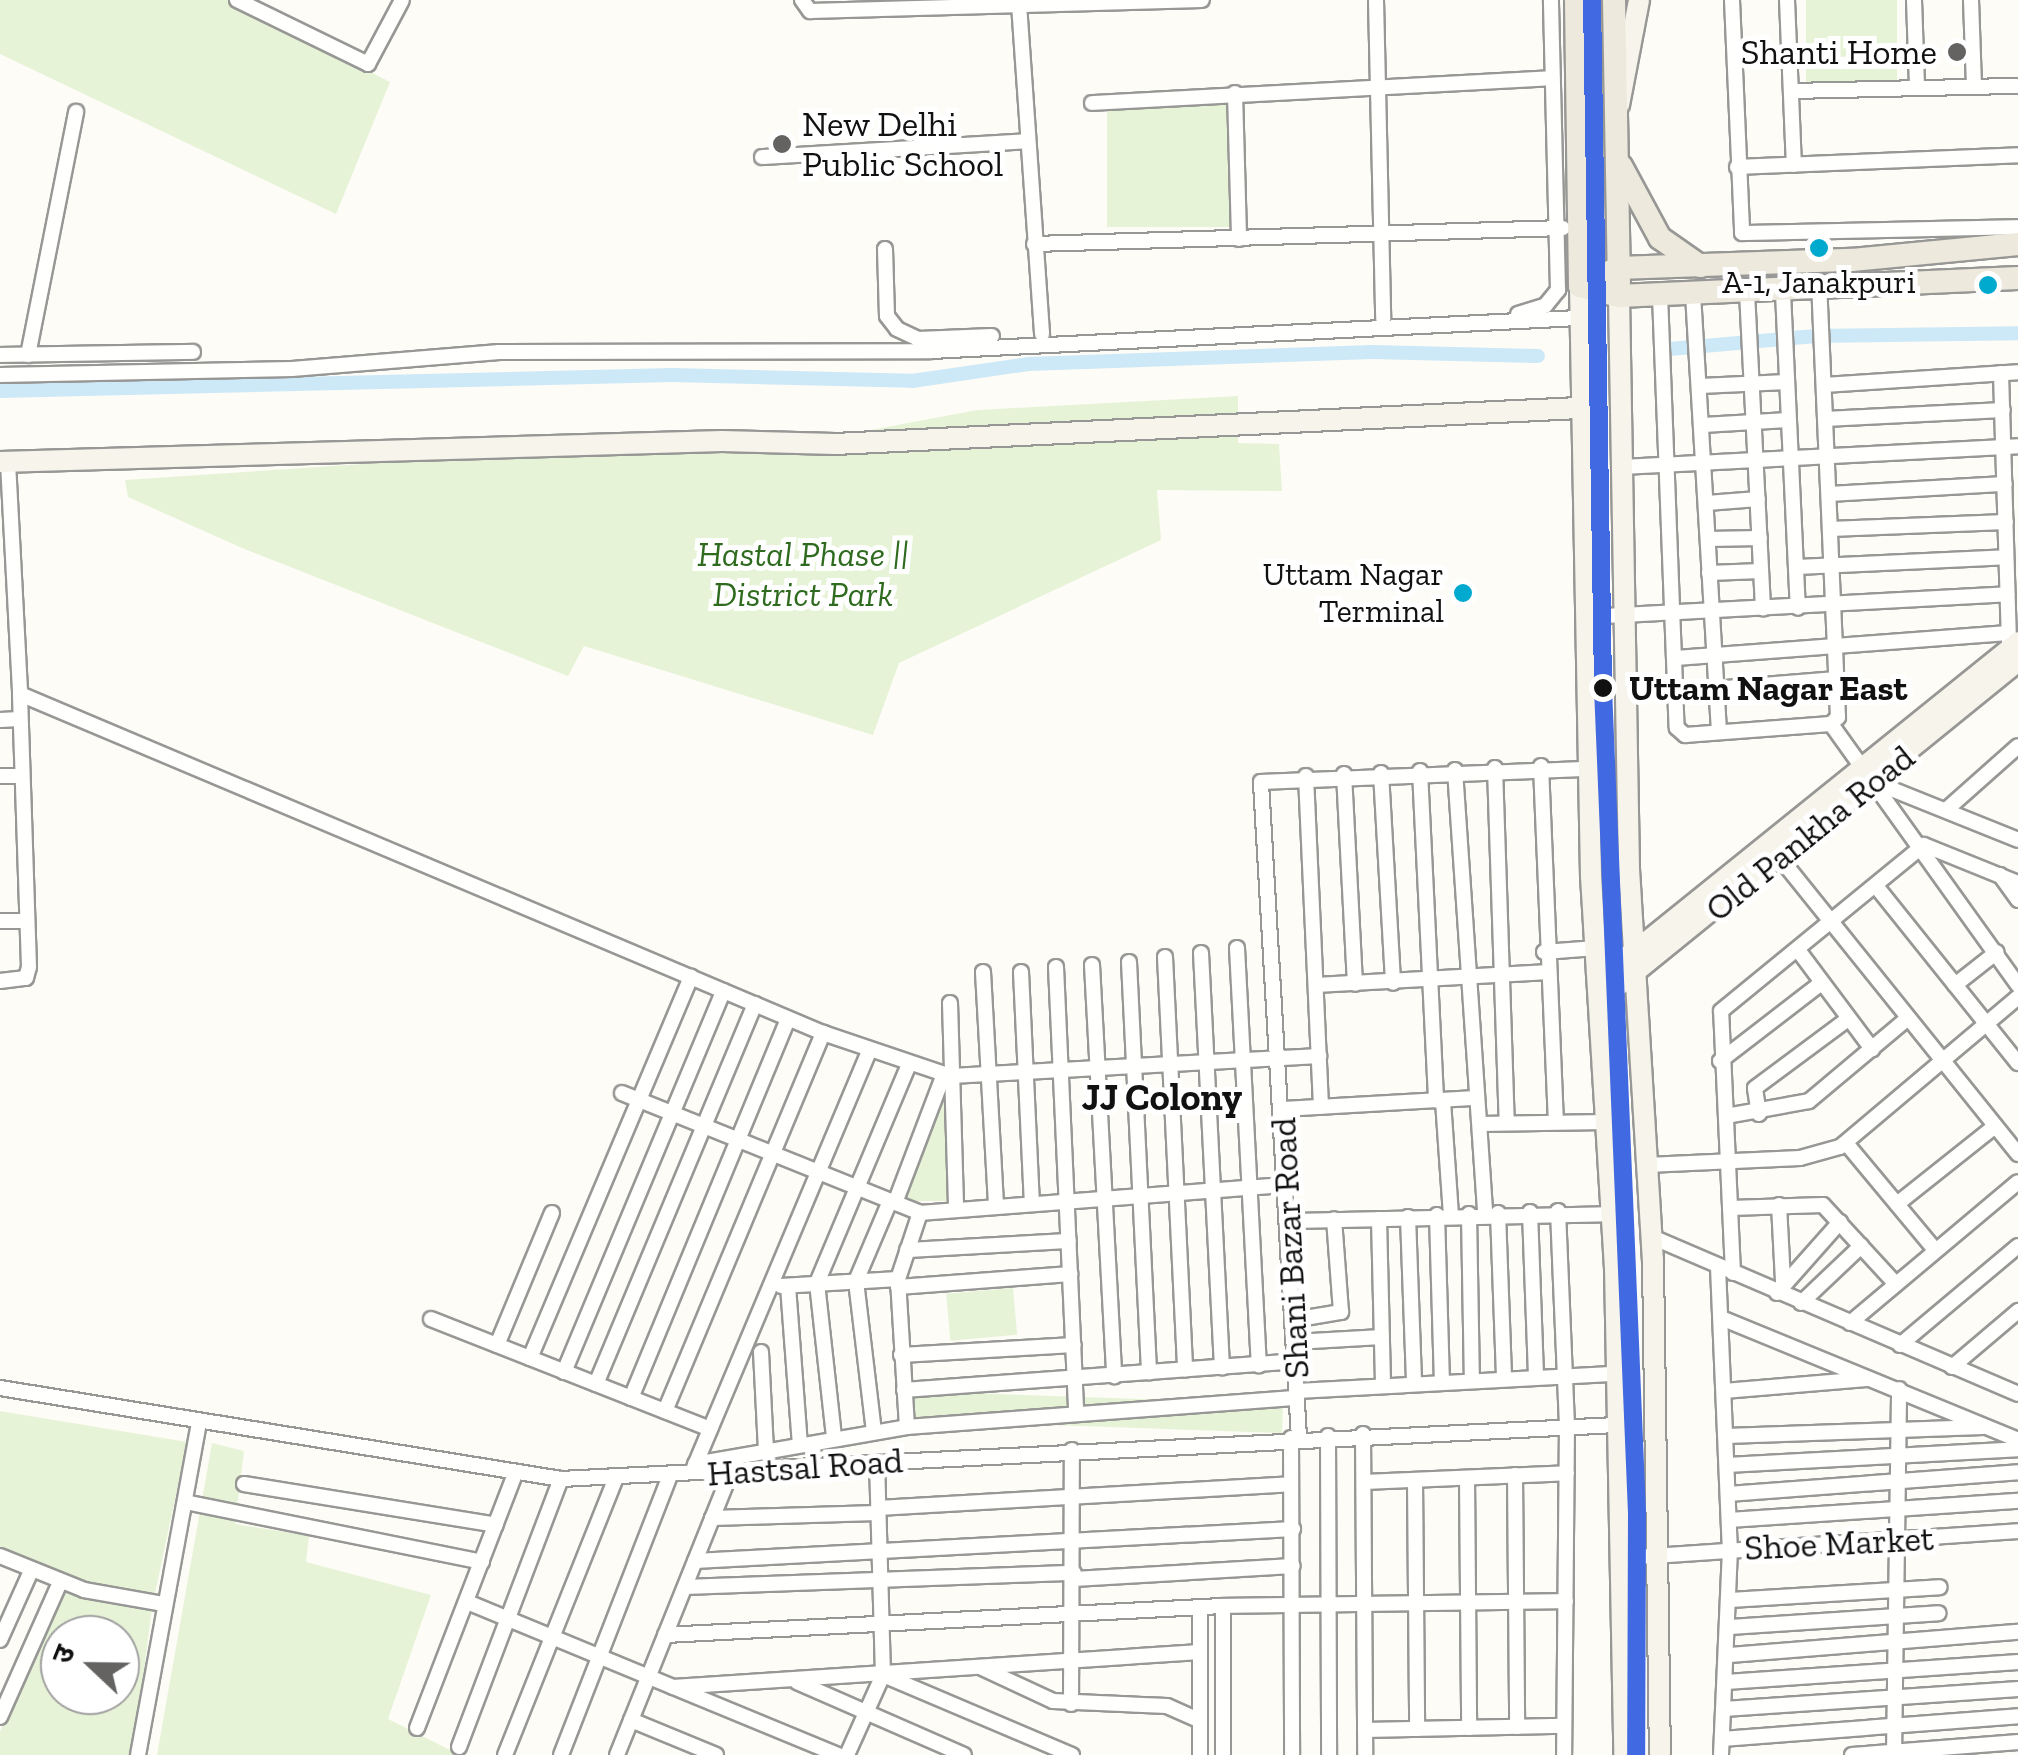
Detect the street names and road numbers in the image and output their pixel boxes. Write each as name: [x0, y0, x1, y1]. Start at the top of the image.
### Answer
street label: Old Pankha Road: [1697, 736, 1923, 930]
street label: Shani Bazar Road: [1262, 1116, 1318, 1380]
street label: Hastsal Road: [706, 1439, 904, 1495]
street label: Shoe Market: [1743, 1517, 1935, 1569]

